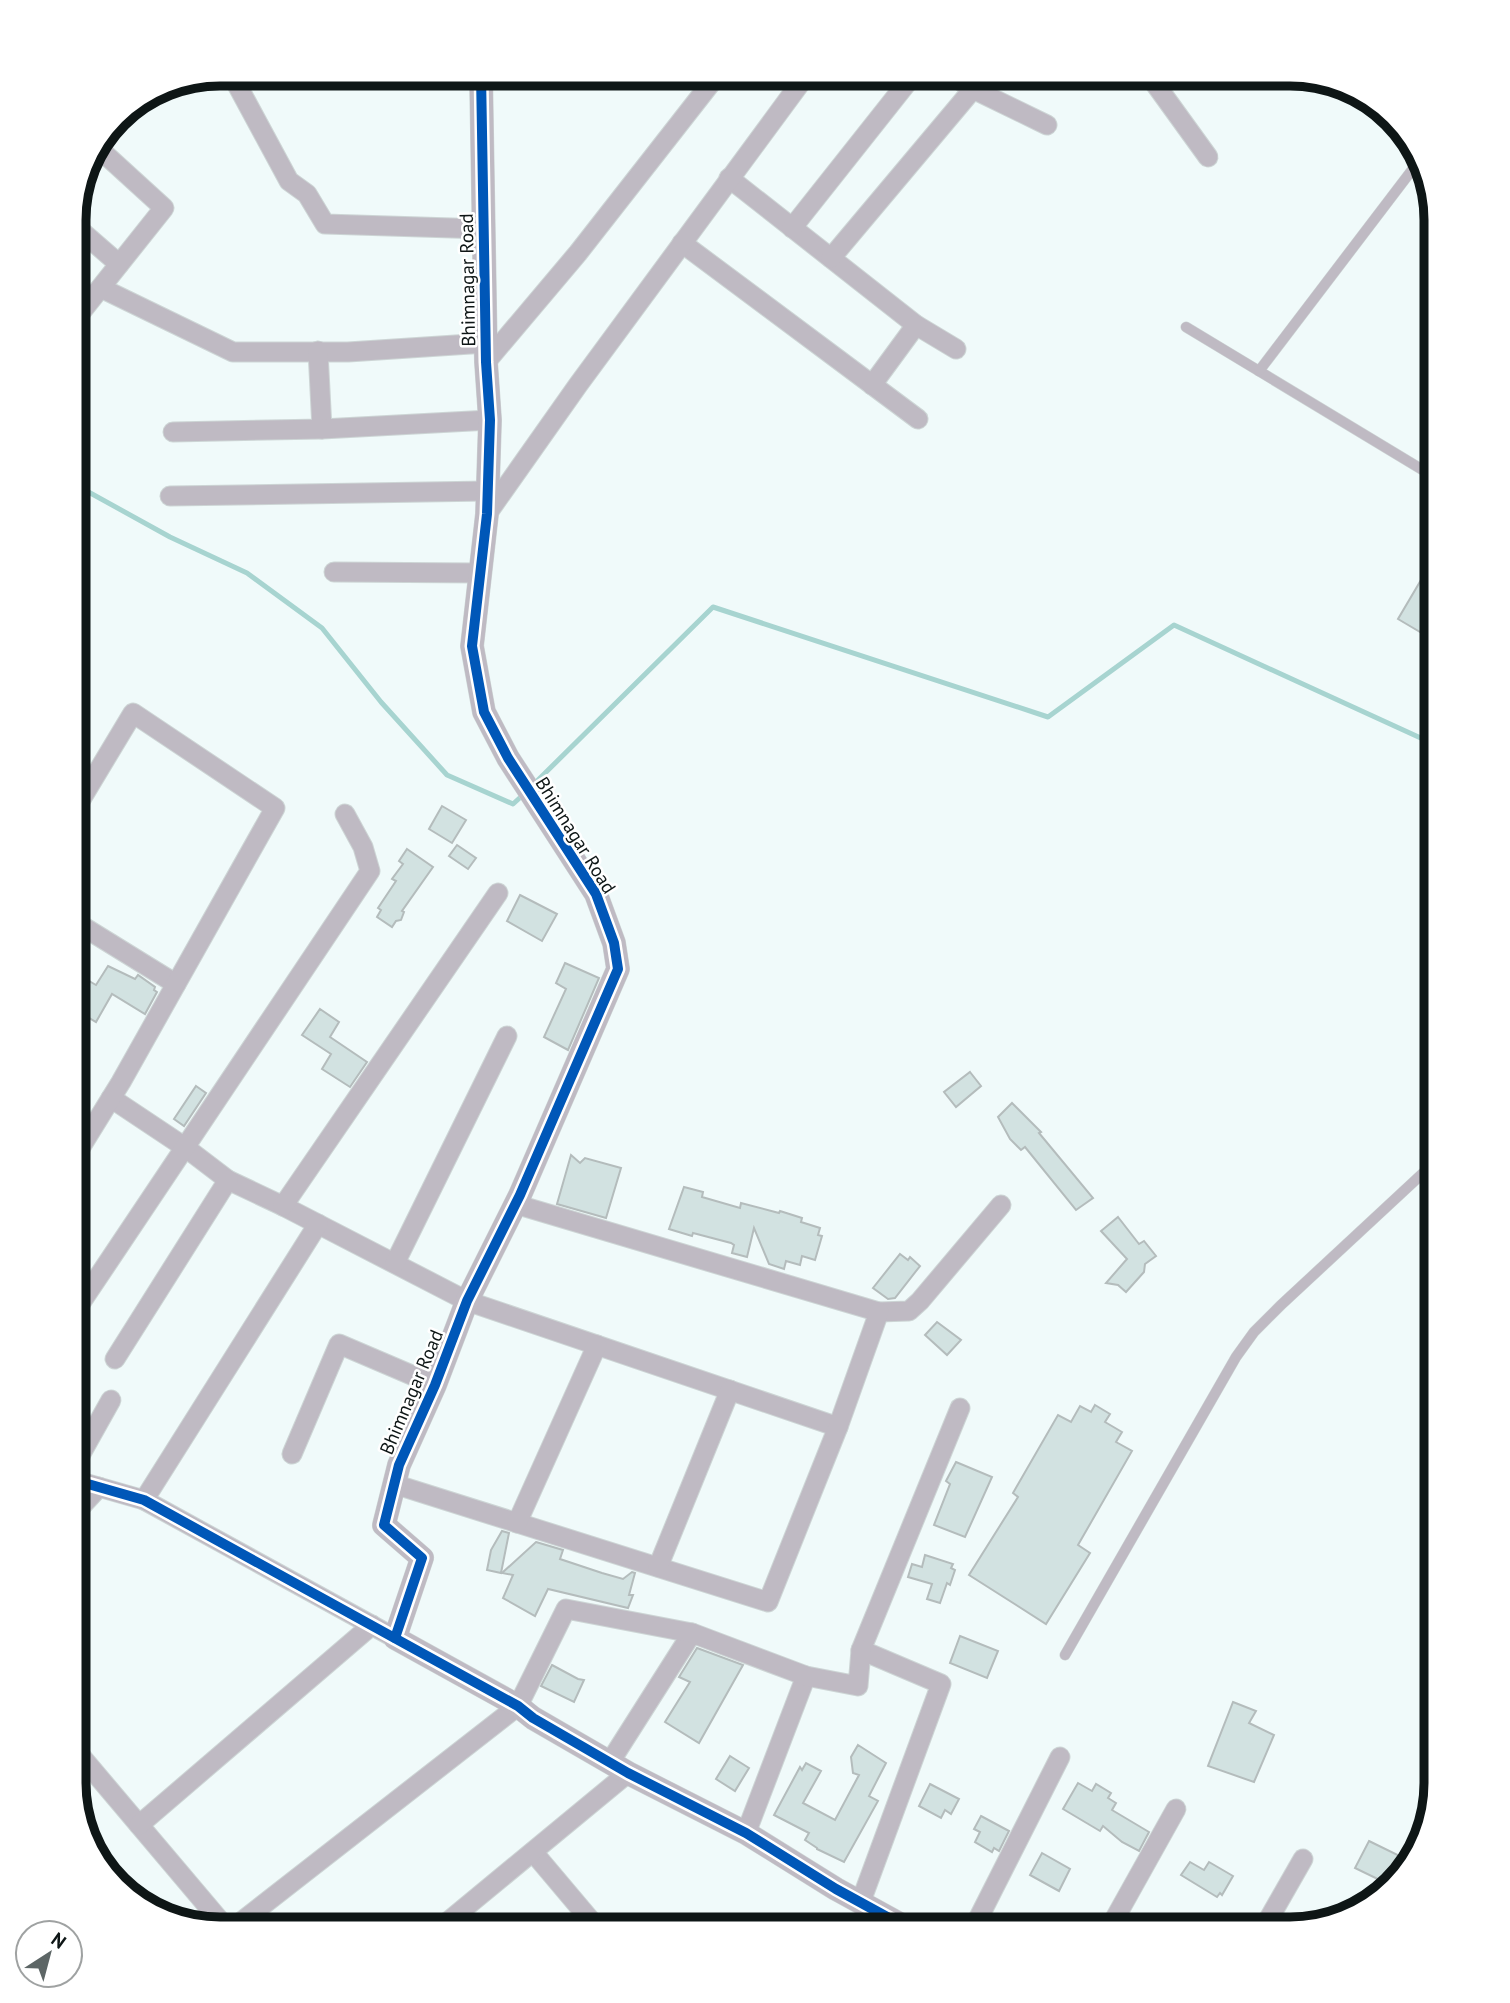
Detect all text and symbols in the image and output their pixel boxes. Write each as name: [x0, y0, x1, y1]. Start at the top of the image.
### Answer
street label: Bhimnagar Road: [454, 213, 480, 347]
street label: Bhimnagar Road: [531, 772, 621, 898]
street label: Bhimnagar Road: [374, 1326, 448, 1458]
north arrow: [14, 1919, 84, 1989]
text: N: [47, 1927, 71, 1954]

